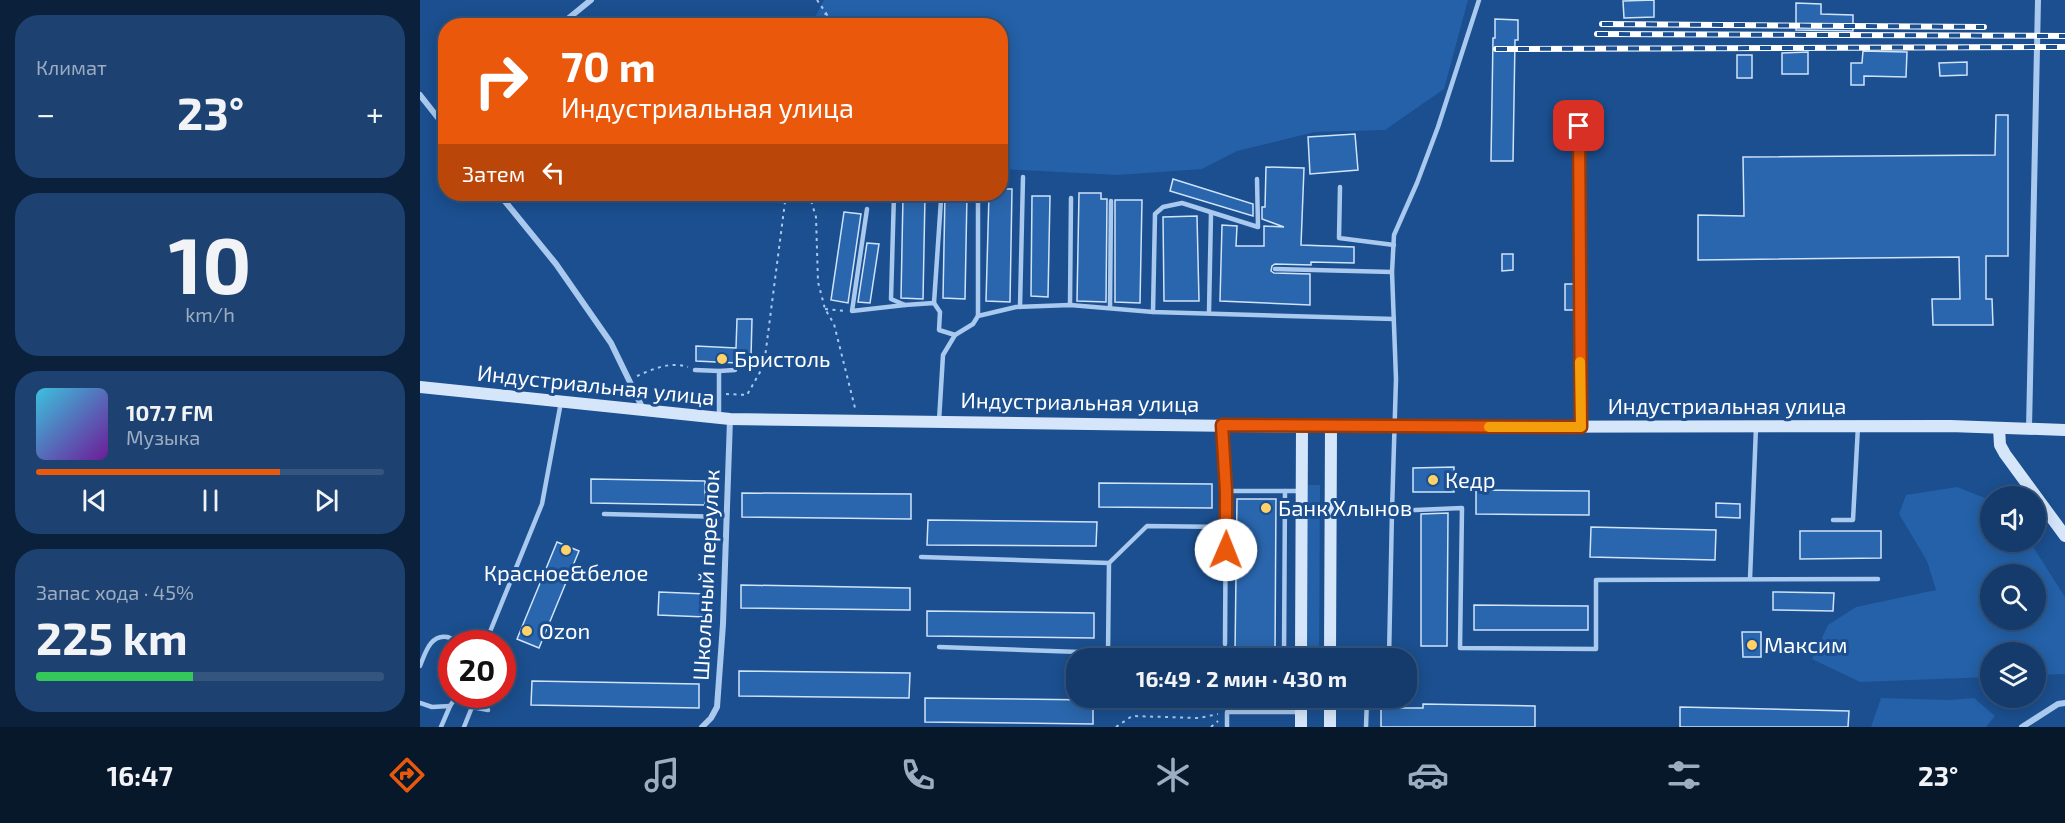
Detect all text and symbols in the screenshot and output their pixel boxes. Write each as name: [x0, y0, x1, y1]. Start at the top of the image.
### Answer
text: 70 m: [561, 40, 656, 90]
icon: right: [462, 42, 540, 120]
text: Климат: [36, 55, 107, 79]
text: 23°: [177, 85, 244, 139]
text: Индустриальная улица: [561, 91, 854, 123]
text: −: [36, 93, 55, 133]
text: +: [366, 93, 384, 133]
pin: [1553, 100, 1604, 151]
icon: arrive: [1562, 109, 1595, 142]
icon: left: [537, 156, 570, 189]
text: Затем: [462, 160, 525, 186]
text: 10: [169, 216, 251, 310]
text: km/h: [185, 302, 235, 326]
place label: Бристоль: [734, 345, 830, 371]
marker: Бристоль: [715, 352, 729, 366]
street label: Индустриальная улица: [476, 359, 716, 410]
street label: Индустриальная улица: [960, 386, 1200, 417]
street label: Индустриальная улица: [1608, 392, 1846, 419]
text: 107.7 FM: [126, 399, 214, 425]
text: Музыка: [126, 425, 200, 449]
place label: Кедр: [1445, 466, 1496, 492]
street label: Школьный переулок: [686, 468, 725, 681]
marker: Кедр: [1426, 473, 1440, 487]
icon: previous: [78, 484, 111, 517]
icon: pause: [194, 484, 227, 517]
icon: next: [310, 484, 343, 517]
map controls: [1980, 486, 2046, 708]
button: sound: [1980, 486, 2046, 552]
place label: Банк Хлынов: [1278, 494, 1412, 520]
marker: Банк Хлынов: [1259, 501, 1273, 515]
position arrow: [1194, 518, 1258, 582]
marker: Красное&белое: [559, 543, 573, 557]
place label: Красное&белое: [484, 559, 648, 585]
button: search: [1980, 564, 2046, 630]
text: Запас хода · 45%: [36, 580, 194, 604]
text: 225 km: [36, 610, 188, 664]
place label: Ozon: [539, 617, 590, 643]
marker: Ozon: [520, 624, 534, 638]
speed limit sign: 20: [438, 630, 516, 708]
place label: Максим: [1764, 631, 1847, 657]
marker: Максим: [1745, 638, 1759, 652]
button: layers: [1980, 642, 2046, 708]
text: 16:49 · 2 мин · 430 m: [1136, 665, 1347, 691]
icon: directions: [386, 754, 428, 796]
icon: music: [641, 754, 683, 796]
icon: phone: [897, 754, 939, 796]
icon: climate: [1152, 754, 1194, 796]
icon: car: [1407, 754, 1449, 796]
icon: filters: [1663, 754, 1705, 796]
text: 16:47: [107, 759, 173, 791]
text: 23°: [1918, 759, 1958, 791]

